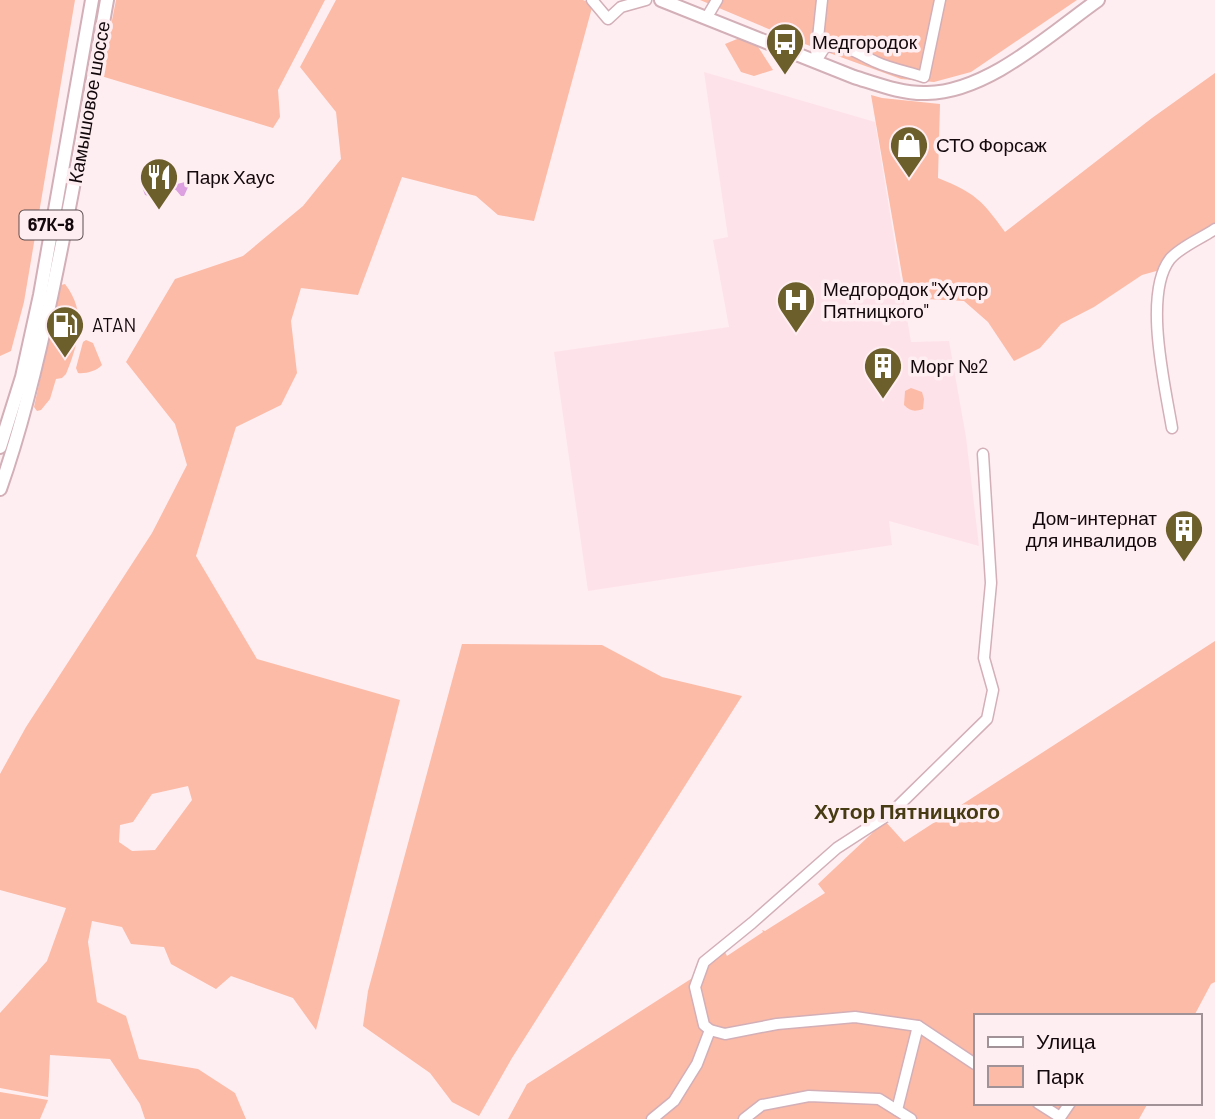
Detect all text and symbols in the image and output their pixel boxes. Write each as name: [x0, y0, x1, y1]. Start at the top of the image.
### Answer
street label: Камышовое шоссе: [63, 19, 114, 185]
bus stop icon: Медгородок: [764, 21, 806, 76]
place label: Медгородок: [812, 30, 918, 53]
shop icon: СТО Форсаж: [888, 124, 930, 179]
place label: СТО Форсаж: [936, 133, 1047, 156]
restaurant icon: Парк Хаус: [138, 156, 180, 211]
place label: Парк Хаус: [186, 165, 275, 188]
road number: 67К-8: [20, 210, 82, 240]
place label: Медгородок "Хутор Пятницкого": [823, 277, 988, 322]
hospital icon: Медгородок "Хутор Пятницкого": [775, 279, 817, 334]
fuel station icon: ATAN: [44, 304, 86, 359]
place label: ATAN: [92, 313, 136, 336]
building icon: Морг №2: [862, 345, 904, 400]
place label: Морг №2: [910, 354, 988, 377]
place label: Дом-интернат для инвалидов: [1026, 506, 1157, 551]
building icon: Дом-интернат для инвалидов: [1163, 508, 1205, 563]
district label: Хутор Пятницкого: [814, 798, 1000, 823]
legend: [974, 1014, 1201, 1105]
text: Улица: [1036, 1028, 1096, 1053]
text: Парк: [1036, 1063, 1084, 1088]

